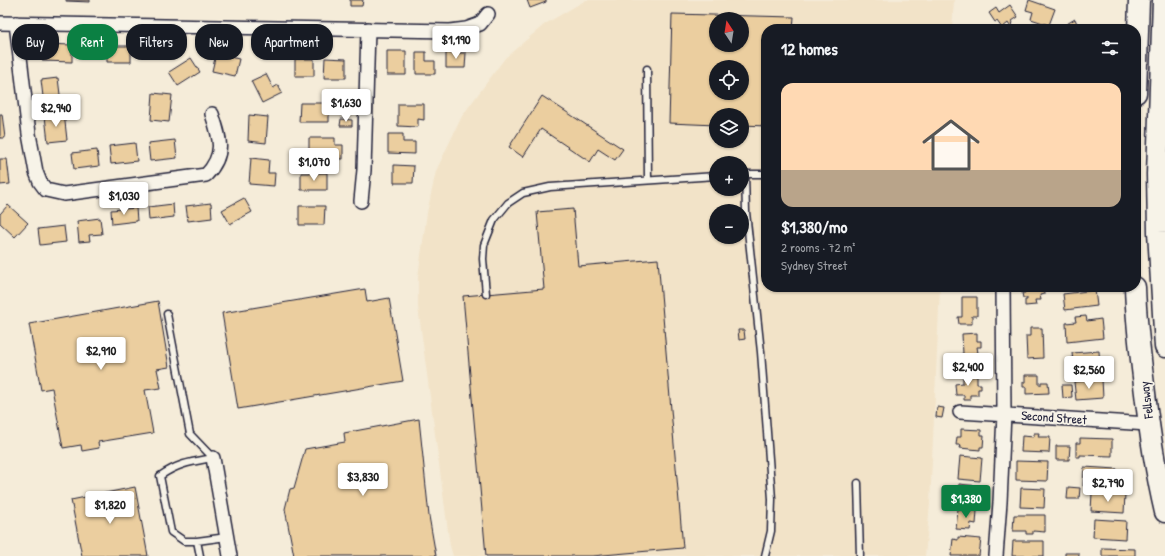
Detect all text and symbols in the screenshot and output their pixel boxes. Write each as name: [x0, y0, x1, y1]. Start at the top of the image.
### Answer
north arrow: [709, 12, 749, 52]
map controls: [709, 12, 749, 244]
chip: Buy: [12, 24, 59, 60]
chip: Rent: [67, 24, 118, 60]
chip: Filters: [126, 24, 187, 60]
chip: New: [195, 24, 243, 60]
chip: Apartment: [251, 24, 333, 60]
pin: $1,190: [423, 26, 489, 60]
text: $1,190: [441, 30, 471, 48]
text: 12 homes: [781, 37, 838, 60]
icon: filters: [1099, 37, 1121, 59]
button: locate: [709, 60, 749, 100]
pin: $1,630: [313, 89, 379, 123]
text: $1,630: [331, 93, 361, 111]
pin: $2,940: [23, 94, 89, 128]
text: $2,940: [41, 98, 71, 116]
button: layers: [709, 108, 749, 148]
icon: home: [915, 109, 987, 181]
pin: $1,070: [281, 148, 347, 182]
text: $1,070: [298, 152, 330, 170]
button: +: [709, 156, 749, 196]
pin: $1,030: [91, 182, 157, 216]
text: $1,030: [108, 186, 140, 204]
button: −: [709, 204, 749, 244]
text: $1,380/mo: [781, 215, 847, 238]
text: 2 rooms · 72 m²: [781, 238, 855, 256]
text: Sydney Street: [781, 256, 847, 274]
pin: $2,910: [68, 337, 134, 371]
text: $2,910: [86, 341, 116, 359]
pin: $2,400: [935, 353, 1001, 387]
pin: $2,560: [1056, 356, 1122, 390]
text: $2,400: [952, 357, 984, 375]
text: $2,560: [1073, 360, 1105, 378]
street label: Fellsway: [1135, 380, 1157, 421]
street label: Second Street: [1021, 406, 1088, 428]
pin: $3,830: [330, 463, 396, 497]
text: $3,830: [347, 467, 379, 485]
pin: $2,790: [1075, 469, 1141, 503]
text: $2,790: [1092, 473, 1124, 491]
pin: $1,380: [933, 485, 999, 519]
text: $1,380: [950, 489, 982, 507]
pin: $1,820: [77, 491, 143, 525]
text: $1,820: [94, 495, 126, 513]

